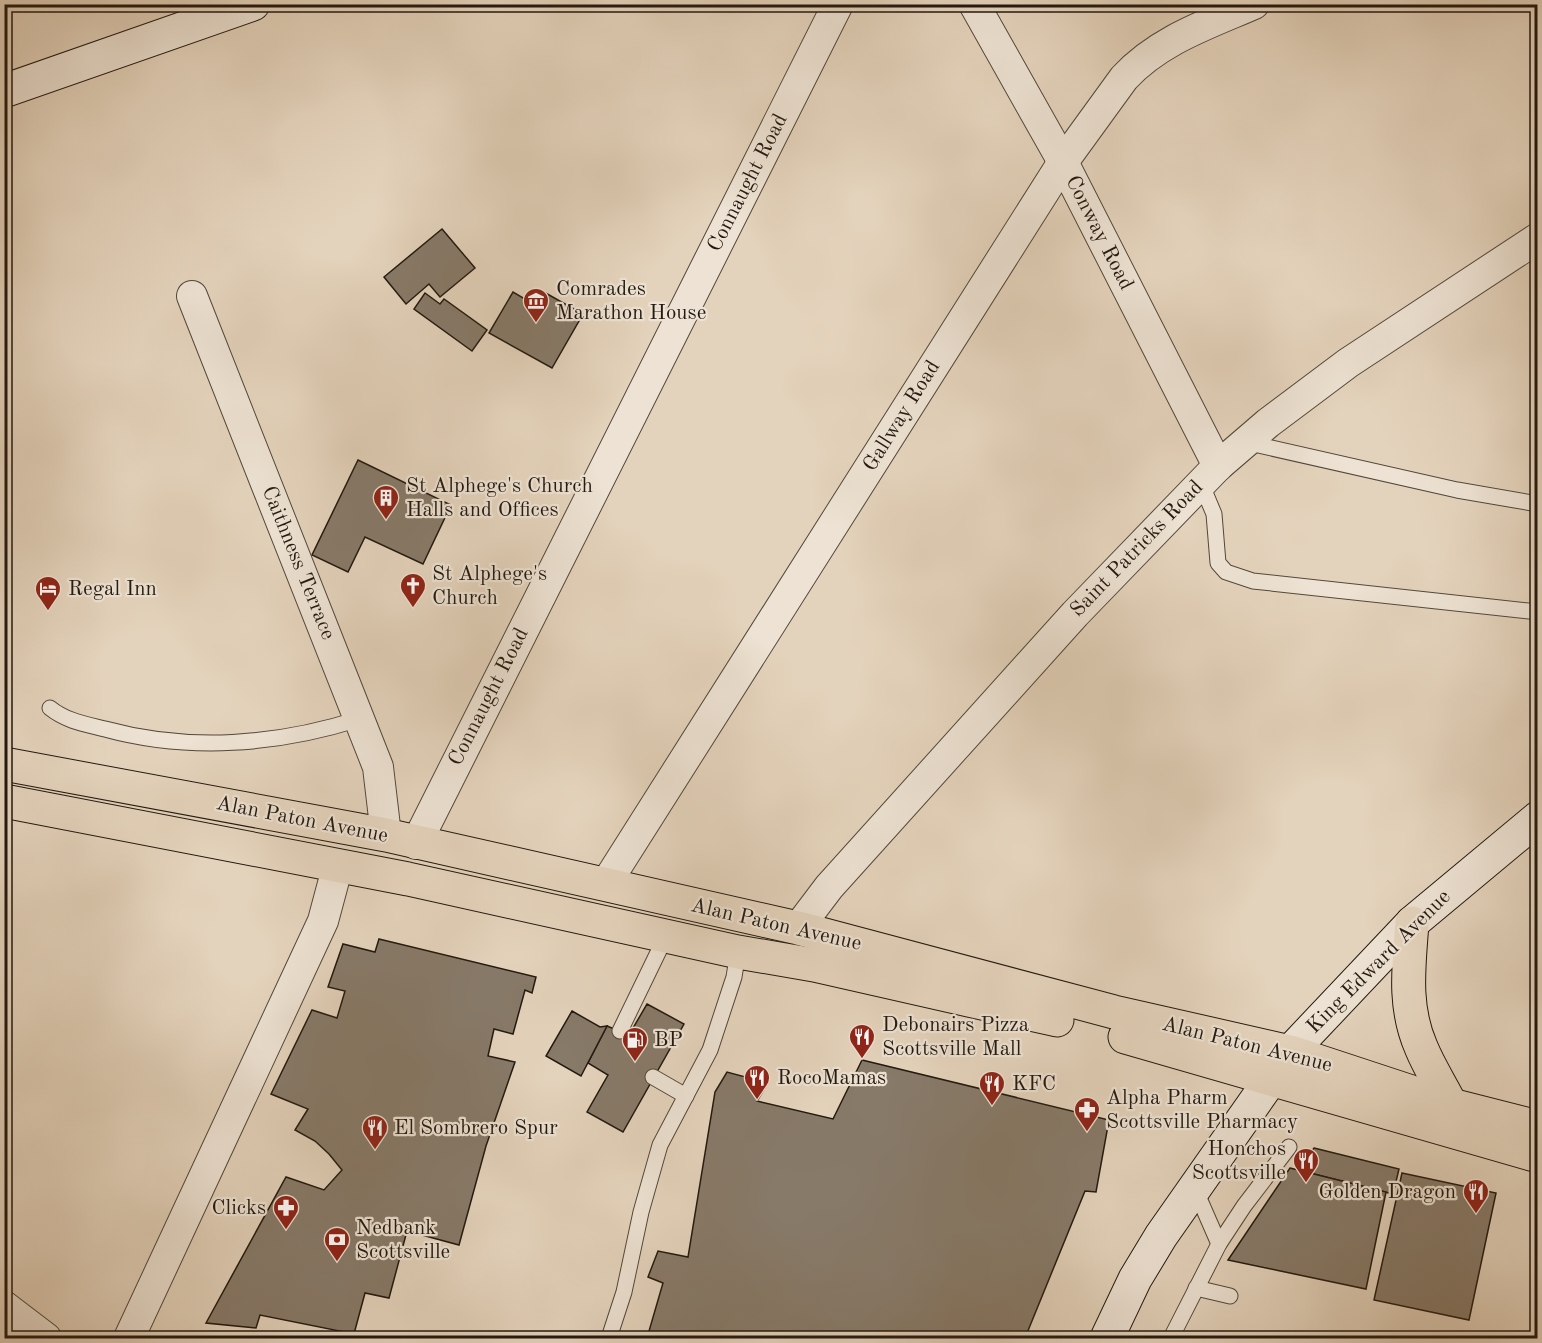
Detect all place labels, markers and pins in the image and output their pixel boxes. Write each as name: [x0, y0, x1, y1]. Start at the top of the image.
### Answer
place label: Comrades Marathon House: [556, 279, 706, 324]
museum icon: Comrades Marathon House: [521, 286, 551, 324]
place label: St Alphege's Church Halls and Offices: [406, 476, 593, 521]
building icon: St Alphege's Church Halls and Offices: [371, 483, 401, 521]
place label: St Alphege's Church: [432, 564, 547, 609]
church icon: St Alphege's Church: [398, 571, 428, 609]
hotel icon: Regal Inn: [33, 574, 63, 612]
place label: Regal Inn: [68, 579, 157, 600]
place label: Debonairs Pizza Scottsville Mall: [882, 1015, 1029, 1060]
restaurant icon: Debonairs Pizza Scottsville Mall: [847, 1022, 877, 1060]
fuel station icon: BP: [620, 1025, 650, 1063]
place label: BP: [654, 1030, 683, 1051]
restaurant icon: RocoMamas: [742, 1063, 772, 1101]
place label: RocoMamas: [777, 1068, 886, 1089]
restaurant icon: KFC: [977, 1069, 1007, 1107]
place label: KFC: [1012, 1074, 1056, 1095]
place label: Alpha Pharm Scottsville Pharmacy: [1106, 1088, 1298, 1133]
pharmacy icon: Alpha Pharm Scottsville Pharmacy: [1072, 1095, 1102, 1133]
restaurant icon: El Sombrero Spur: [360, 1113, 390, 1151]
place label: El Sombrero Spur: [394, 1118, 558, 1139]
place label: Honchos Scottsville: [1192, 1139, 1286, 1184]
restaurant icon: Honchos Scottsville: [1291, 1146, 1321, 1184]
restaurant icon: Golden Dragon: [1461, 1177, 1491, 1215]
place label: Golden Dragon: [1318, 1182, 1456, 1203]
pharmacy icon: Clicks: [271, 1193, 301, 1231]
place label: Clicks: [211, 1198, 266, 1219]
place label: Nedbank Scottsville: [356, 1218, 450, 1263]
bank icon: Nedbank Scottsville: [322, 1225, 352, 1263]

